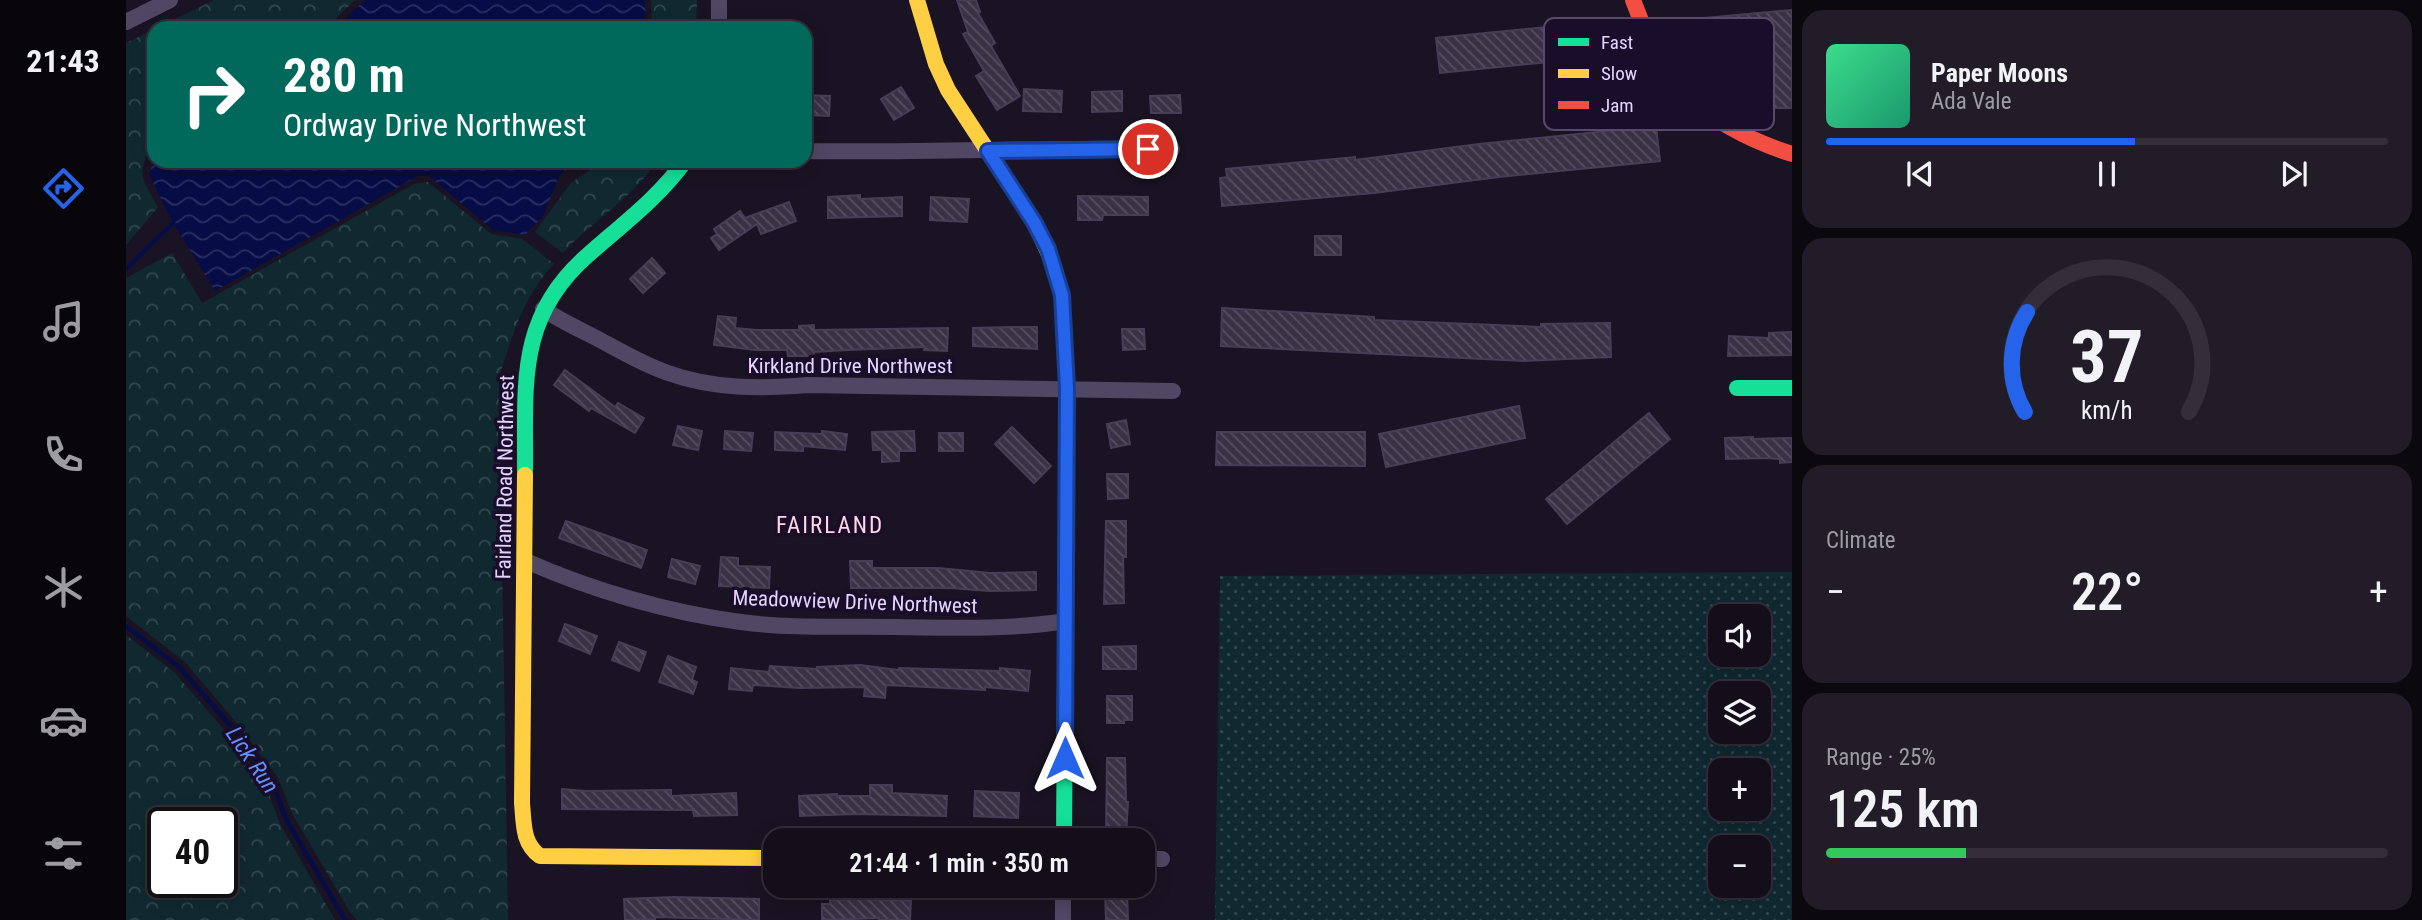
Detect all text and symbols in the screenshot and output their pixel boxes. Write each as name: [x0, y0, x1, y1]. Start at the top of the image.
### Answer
legend: [1544, 18, 1774, 130]
text: Fast: [1601, 31, 1633, 54]
text: 21:43: [26, 42, 100, 80]
text: 280 m: [283, 47, 405, 104]
icon: right: [168, 49, 259, 140]
text: Paper Moons: [1931, 58, 2068, 88]
text: Slow: [1601, 62, 1637, 85]
text: Ada Vale: [1931, 88, 2011, 115]
text: Jam: [1601, 94, 1634, 117]
text: Ordway Drive Northwest: [283, 106, 587, 144]
pin: [1118, 119, 1178, 179]
icon: arrive: [1129, 130, 1167, 168]
icon: previous: [1901, 155, 1939, 193]
icon: pause: [2088, 155, 2126, 193]
icon: next: [2275, 155, 2313, 193]
icon: directions: [39, 164, 88, 213]
icon: music: [39, 297, 88, 346]
text: 37: [2070, 315, 2144, 401]
street label: Kirkland Drive Northwest: [747, 354, 953, 378]
street label: Fairland Road Northwest: [491, 375, 519, 579]
text: km/h: [2081, 396, 2133, 425]
icon: phone: [39, 430, 88, 479]
district label: FAIRLAND: [776, 512, 884, 539]
text: Climate: [1826, 527, 1896, 554]
text: 22°: [2071, 562, 2143, 623]
icon: climate: [39, 563, 88, 612]
text: −: [1826, 570, 1845, 614]
text: +: [2369, 570, 2388, 614]
street label: Meadowview Drive Northwest: [732, 586, 978, 618]
map controls: [1708, 604, 1771, 898]
button: sound: [1708, 604, 1771, 667]
button: layers: [1708, 681, 1771, 744]
icon: car: [39, 696, 88, 745]
water label: Lick Run: [220, 721, 284, 799]
position arrow: [1028, 721, 1102, 795]
text: Range · 25%: [1826, 744, 1936, 771]
button: +: [1708, 758, 1771, 821]
text: 125 km: [1826, 779, 1980, 840]
speed limit sign: 40: [147, 807, 238, 898]
icon: filters: [39, 829, 88, 878]
button: −: [1708, 835, 1771, 898]
text: 21:44 · 1 min · 350 m: [849, 848, 1069, 878]

